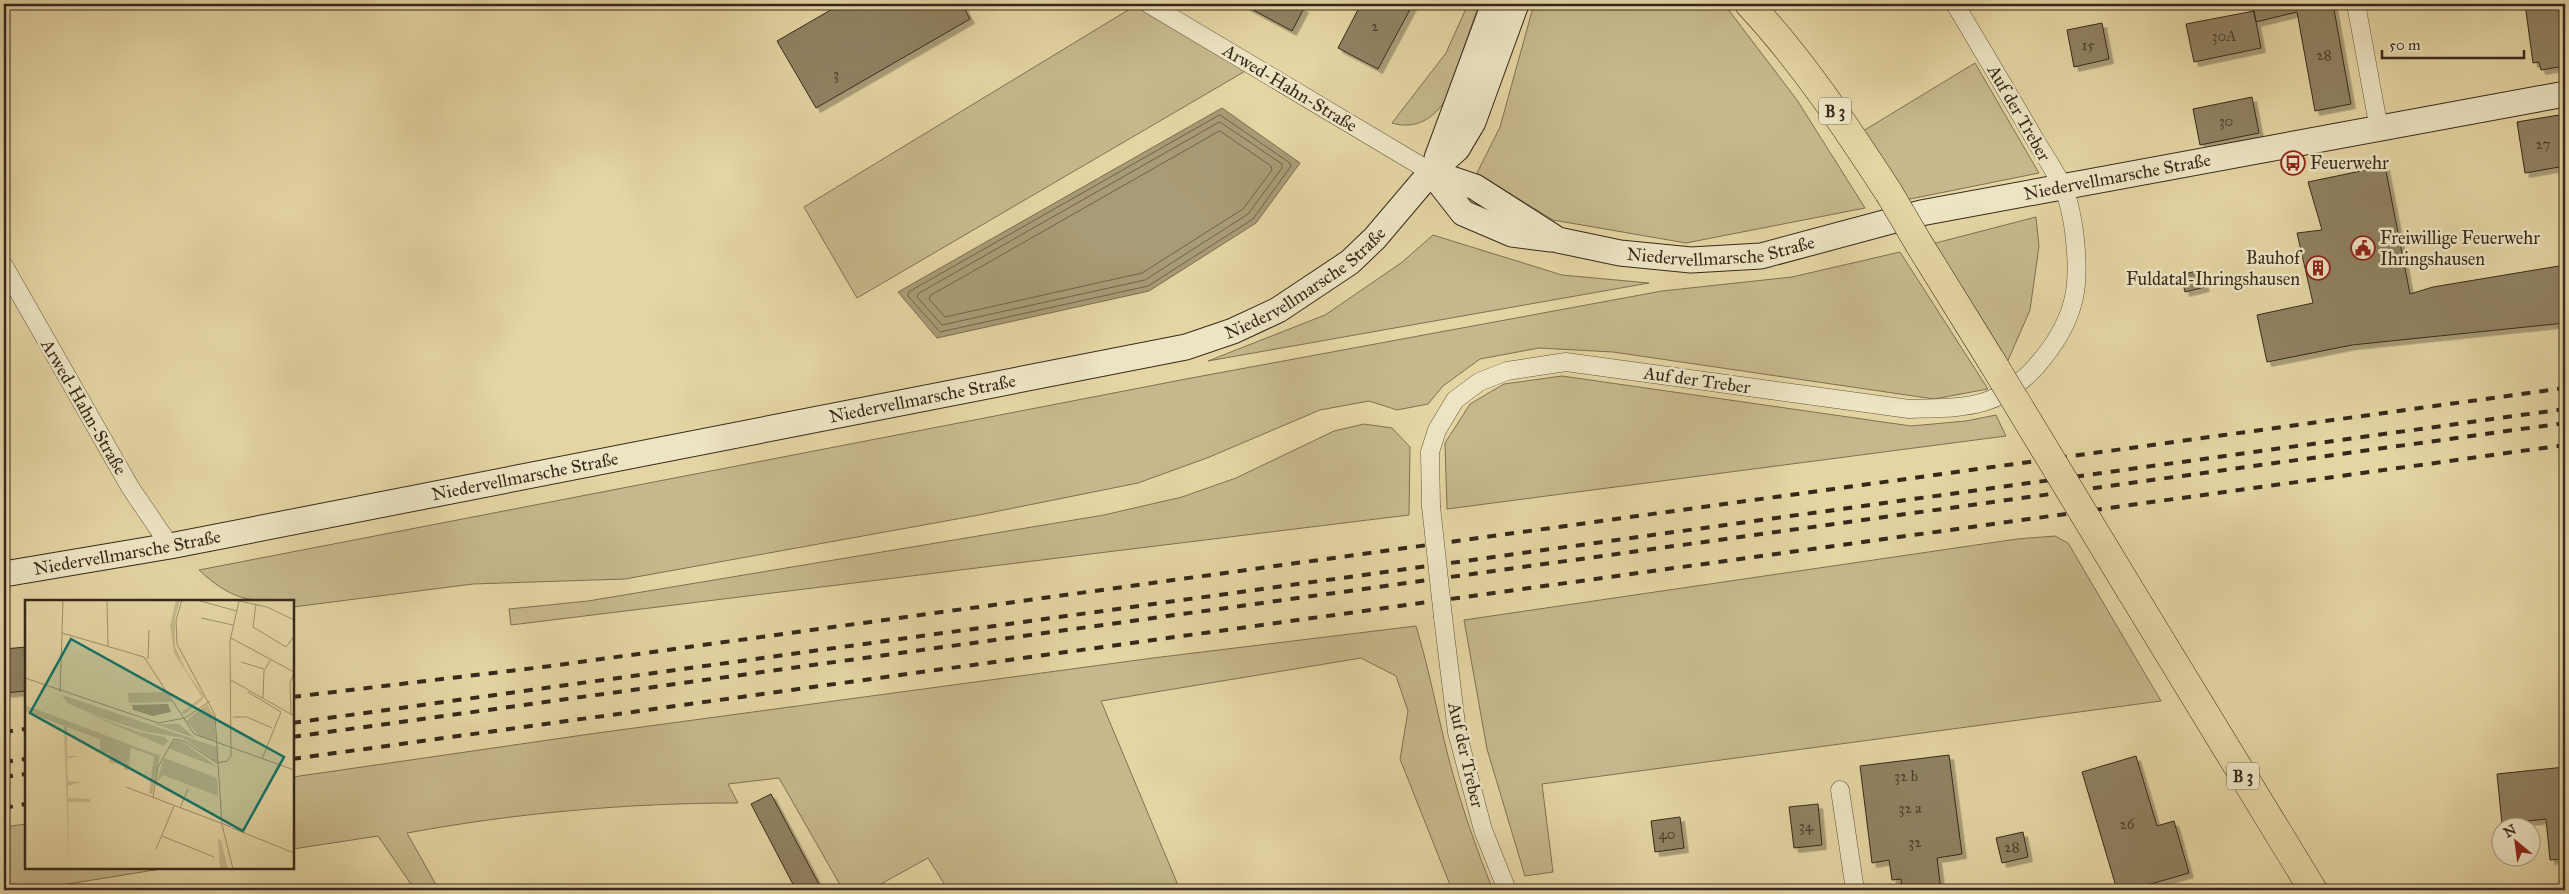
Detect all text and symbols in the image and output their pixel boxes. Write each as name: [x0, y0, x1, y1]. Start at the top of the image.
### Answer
house number: 2: [1371, 17, 1379, 35]
house number: 30A: [2212, 27, 2236, 45]
scale bar: [2382, 28, 2524, 60]
house number: 15: [2082, 36, 2094, 54]
text: 50 m: [2389, 36, 2421, 54]
street label: Arwed-Hahn-Straße: [1218, 39, 1361, 137]
house number: 28: [2316, 46, 2332, 64]
street label: Auf der Treber: [1982, 60, 2056, 165]
house number: 3: [833, 65, 839, 83]
road number: B 3: [1819, 98, 1851, 124]
house number: 30: [2219, 112, 2233, 130]
house number: 27: [2536, 135, 2551, 153]
street label: Niedervellmarsche Straße: [2022, 149, 2213, 205]
bus stop icon: Feuerwehr: [2280, 150, 2306, 176]
place label: Feuerwehr: [2310, 152, 2389, 174]
street label: Niedervellmarsche Straße: [1222, 223, 1390, 344]
place label: Freiwillige Feuerwehr Ihringshausen: [2380, 227, 2540, 271]
street label: Niedervellmarsche Straße: [1626, 231, 1817, 271]
public building icon: Freiwillige Feuerwehr Ihringshausen: [2350, 235, 2376, 261]
place label: Bauhof Fuldatal-Ihringshausen: [2126, 247, 2303, 291]
building icon: Bauhof Fuldatal-Ihringshausen: [2305, 255, 2331, 281]
street label: Arwed-Hahn-Straße: [36, 334, 132, 479]
street label: Auf der Treber: [1641, 361, 1752, 398]
street label: Niedervellmarsche Straße: [827, 370, 1018, 428]
street label: Niedervellmarsche Straße: [430, 447, 620, 506]
street label: Niedervellmarsche Straße: [32, 525, 223, 580]
inset map: [25, 600, 294, 869]
street label: Auf der Treber: [1443, 699, 1489, 810]
road number: B 3: [2227, 762, 2259, 789]
house number: 32 b: [1894, 767, 1918, 785]
house number: 32 a: [1899, 799, 1922, 817]
house number: 26: [2119, 815, 2136, 833]
north arrow: [2492, 816, 2542, 866]
house number: 34: [1799, 817, 1814, 835]
text: N: [2501, 821, 2519, 841]
house number: 40: [1658, 825, 1676, 843]
house number: 32: [1908, 833, 1922, 851]
house number: 28: [2004, 838, 2020, 856]

